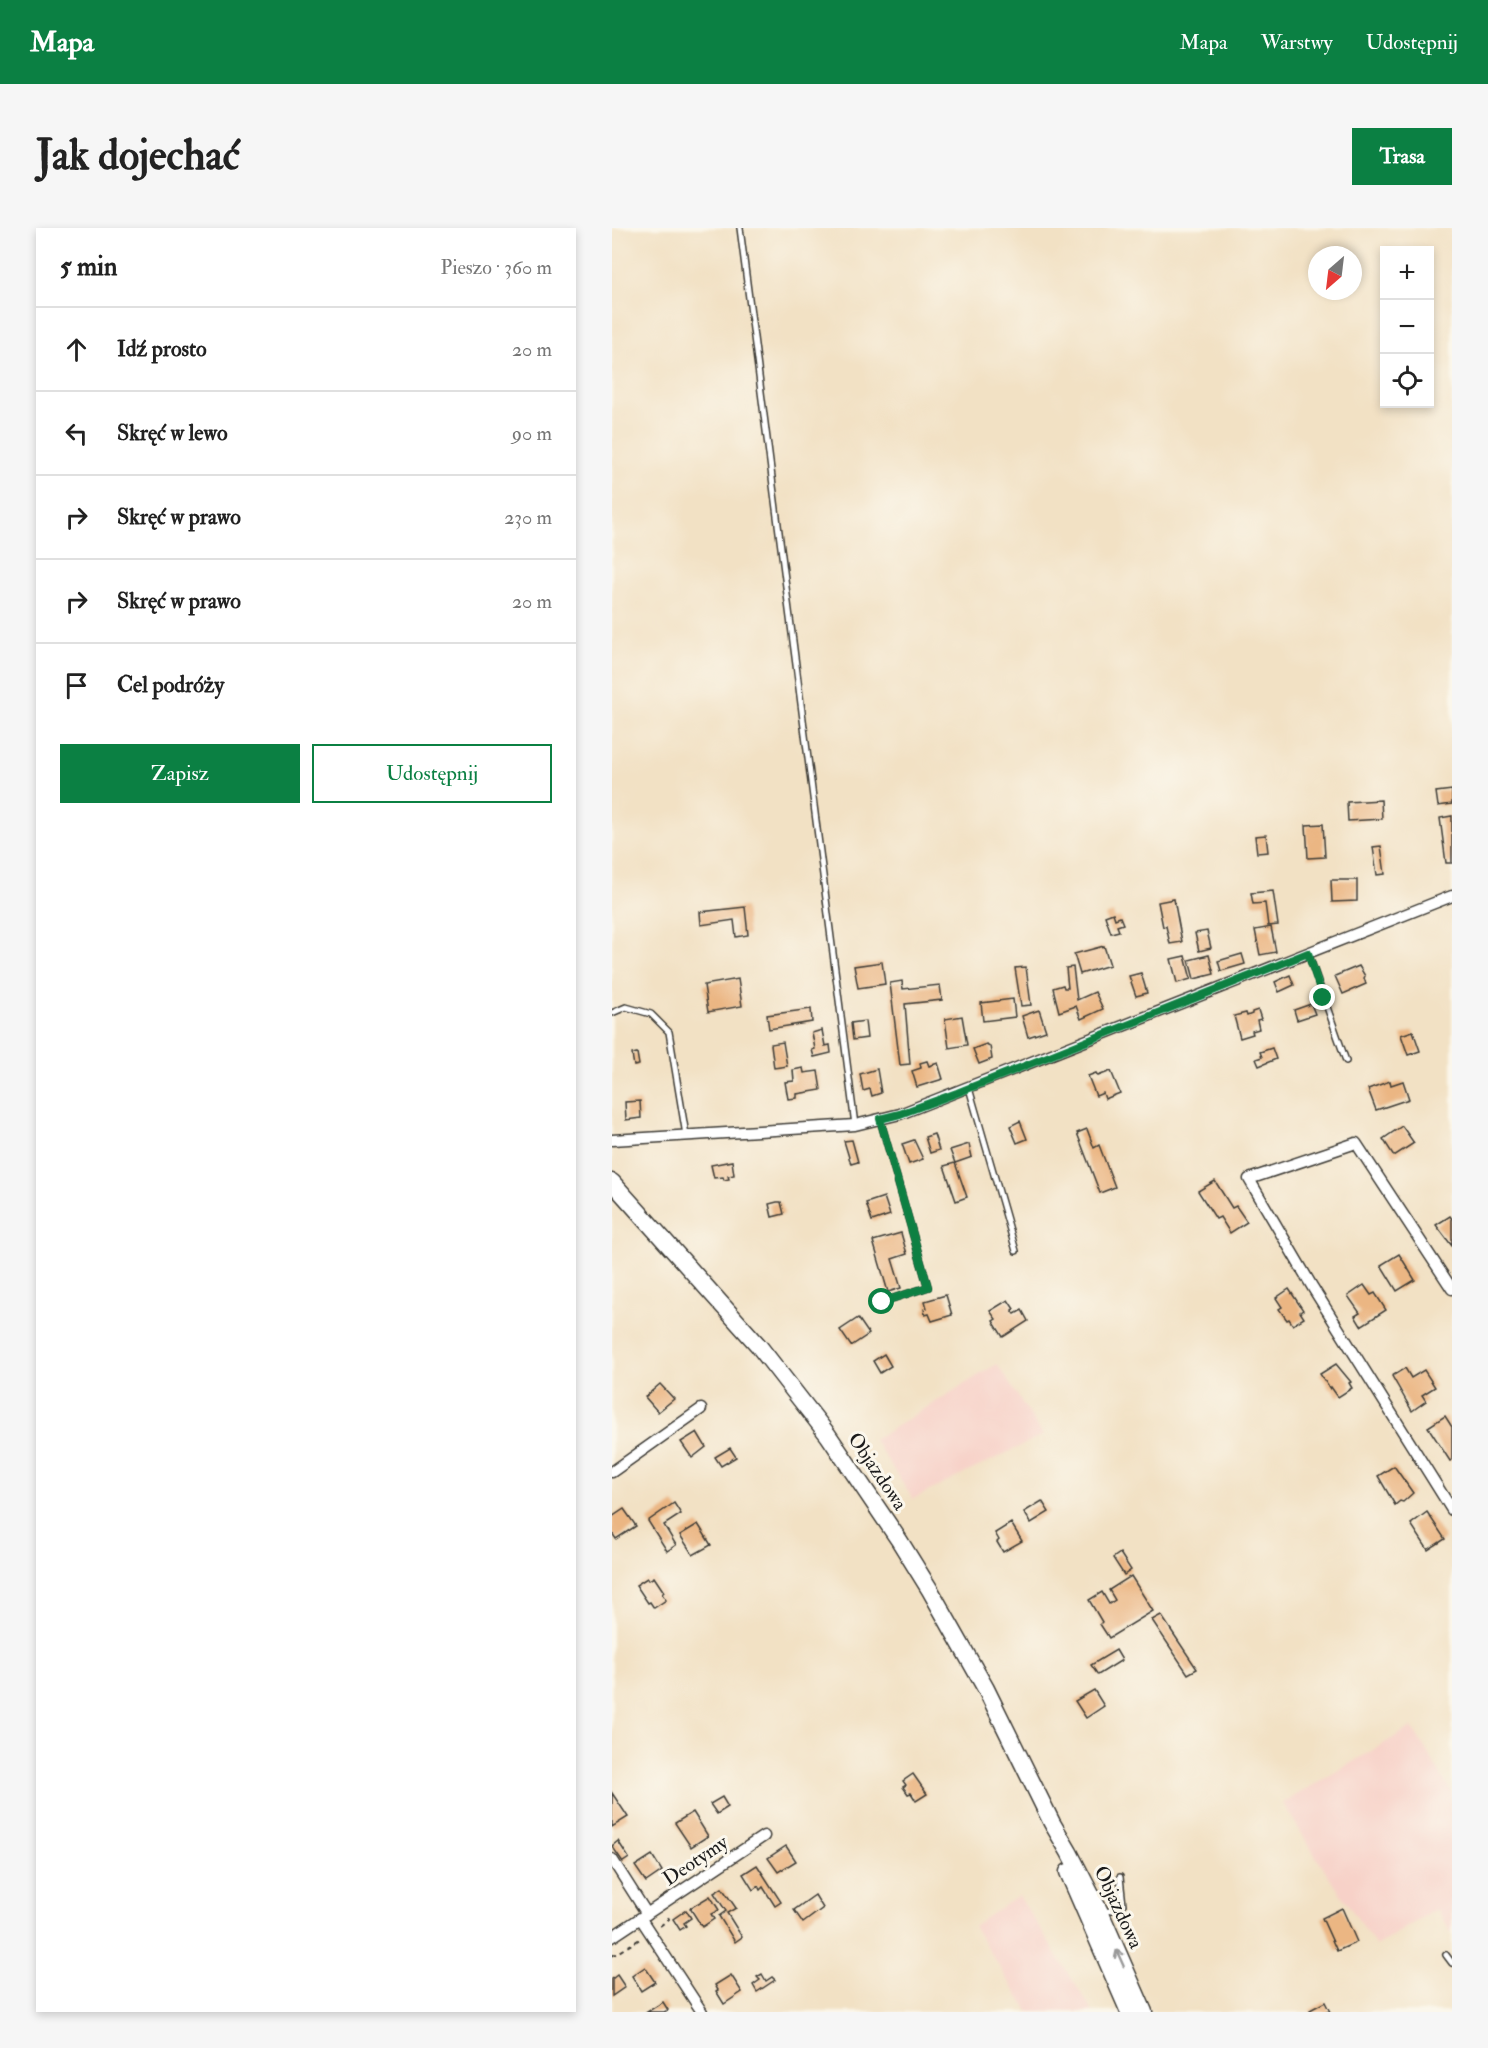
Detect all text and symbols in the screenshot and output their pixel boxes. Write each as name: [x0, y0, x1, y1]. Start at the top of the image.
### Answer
text: Mapa: [30, 25, 94, 60]
text: Mapa: [1180, 29, 1228, 56]
text: Warstwy: [1261, 29, 1333, 56]
text: Udostępnij: [1366, 29, 1458, 56]
button: Trasa: [1352, 128, 1452, 185]
text: Jak dojechać: [36, 130, 240, 182]
north arrow: [1308, 246, 1362, 300]
map controls: [1380, 246, 1434, 408]
button: +: [1380, 246, 1434, 300]
text: 5 min: [60, 251, 117, 283]
text: Pieszo · 360 m: [441, 255, 552, 280]
button: −: [1380, 300, 1434, 354]
icon: ahead: [60, 333, 93, 366]
text: Idź prosto: [117, 335, 207, 363]
text: 20 m: [512, 337, 552, 362]
button: locate: [1380, 354, 1434, 408]
icon: left: [60, 417, 93, 450]
text: Skręć w lewo: [117, 419, 228, 447]
text: 90 m: [512, 421, 552, 446]
icon: right: [60, 501, 93, 534]
text: Skręć w prawo: [117, 503, 241, 531]
text: 230 m: [504, 505, 552, 530]
icon: right: [60, 585, 93, 618]
text: Skręć w prawo: [117, 587, 241, 615]
text: 20 m: [512, 589, 552, 614]
icon: arrive: [60, 669, 93, 702]
text: Cel podróży: [117, 671, 224, 699]
button: Zapisz: [60, 744, 300, 803]
button: Udostępnij: [312, 744, 552, 803]
route end: [1309, 984, 1335, 1010]
route start: [868, 1288, 894, 1314]
street label: Objazdowa: [842, 1428, 913, 1516]
street label: Deotymy: [658, 1829, 734, 1891]
street label: Objazdowa: [1089, 1862, 1149, 1953]
one-way arrow: [1114, 1950, 1125, 1968]

